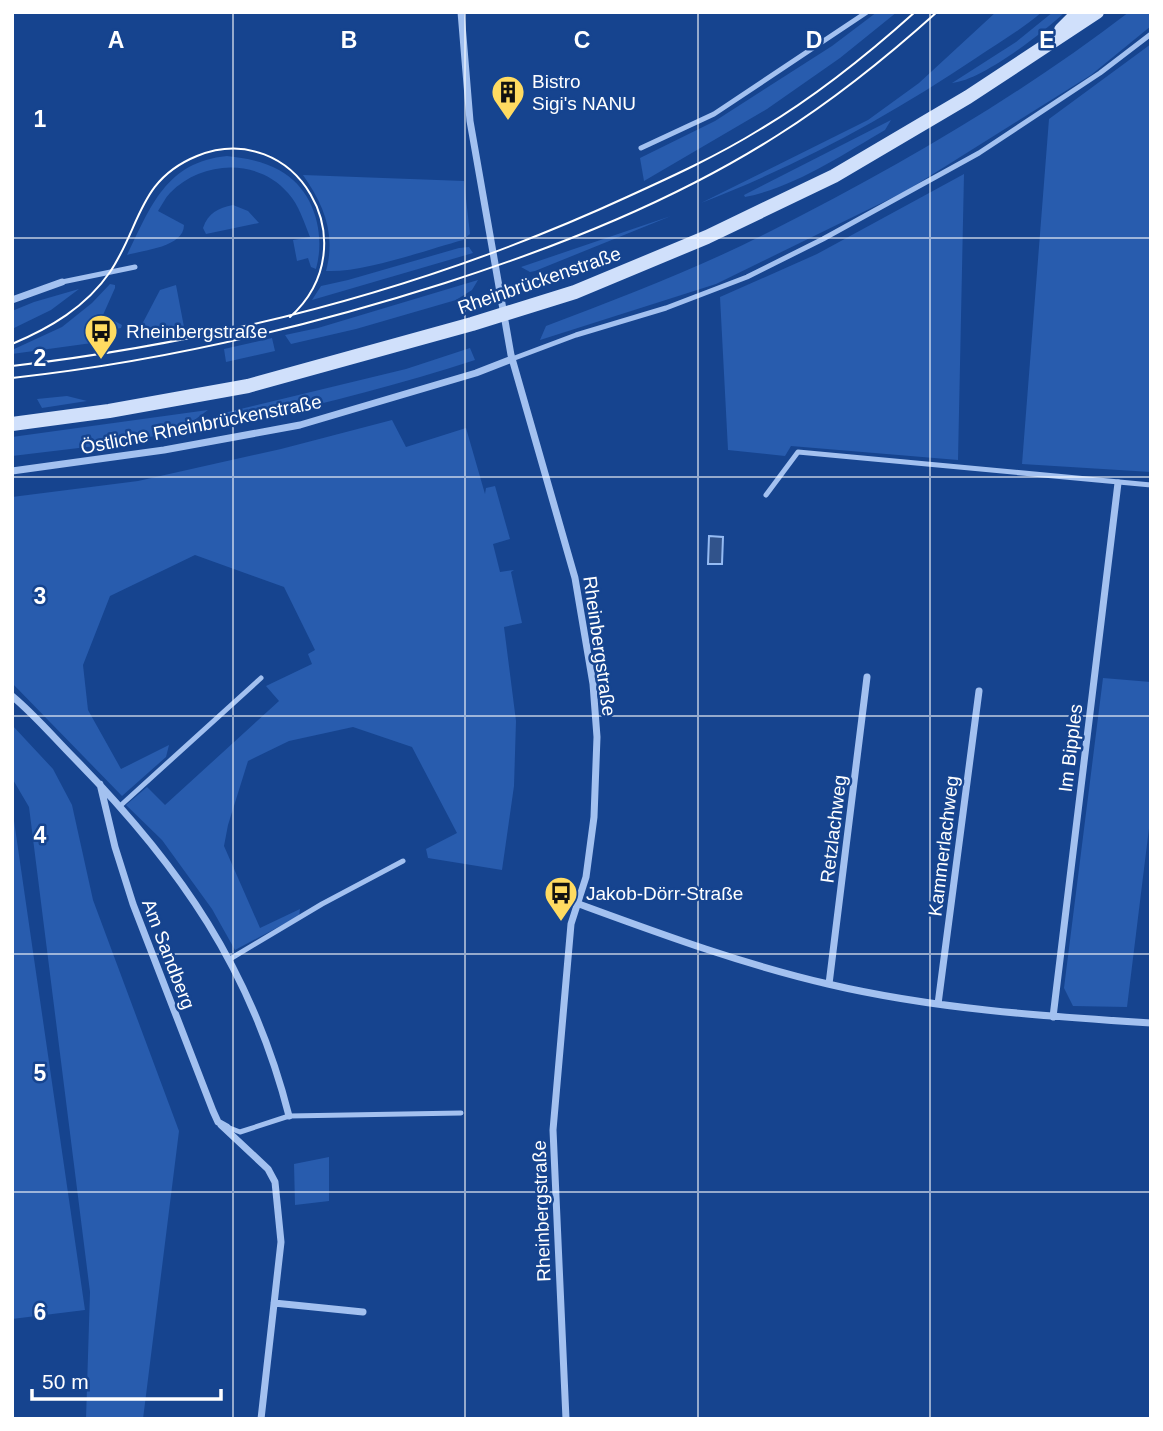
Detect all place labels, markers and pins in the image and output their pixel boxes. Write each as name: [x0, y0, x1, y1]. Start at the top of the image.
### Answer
place label: Bistro Sigi's NANU: [532, 71, 636, 114]
building icon: Bistro Sigi's NANU: [489, 73, 527, 122]
bus stop icon: Rheinbergstraße: [82, 312, 120, 361]
place label: Rheinbergstraße: [126, 321, 268, 342]
bus stop icon: Jakob-Dörr-Straße: [542, 874, 580, 923]
place label: Jakob-Dörr-Straße: [586, 883, 743, 904]

